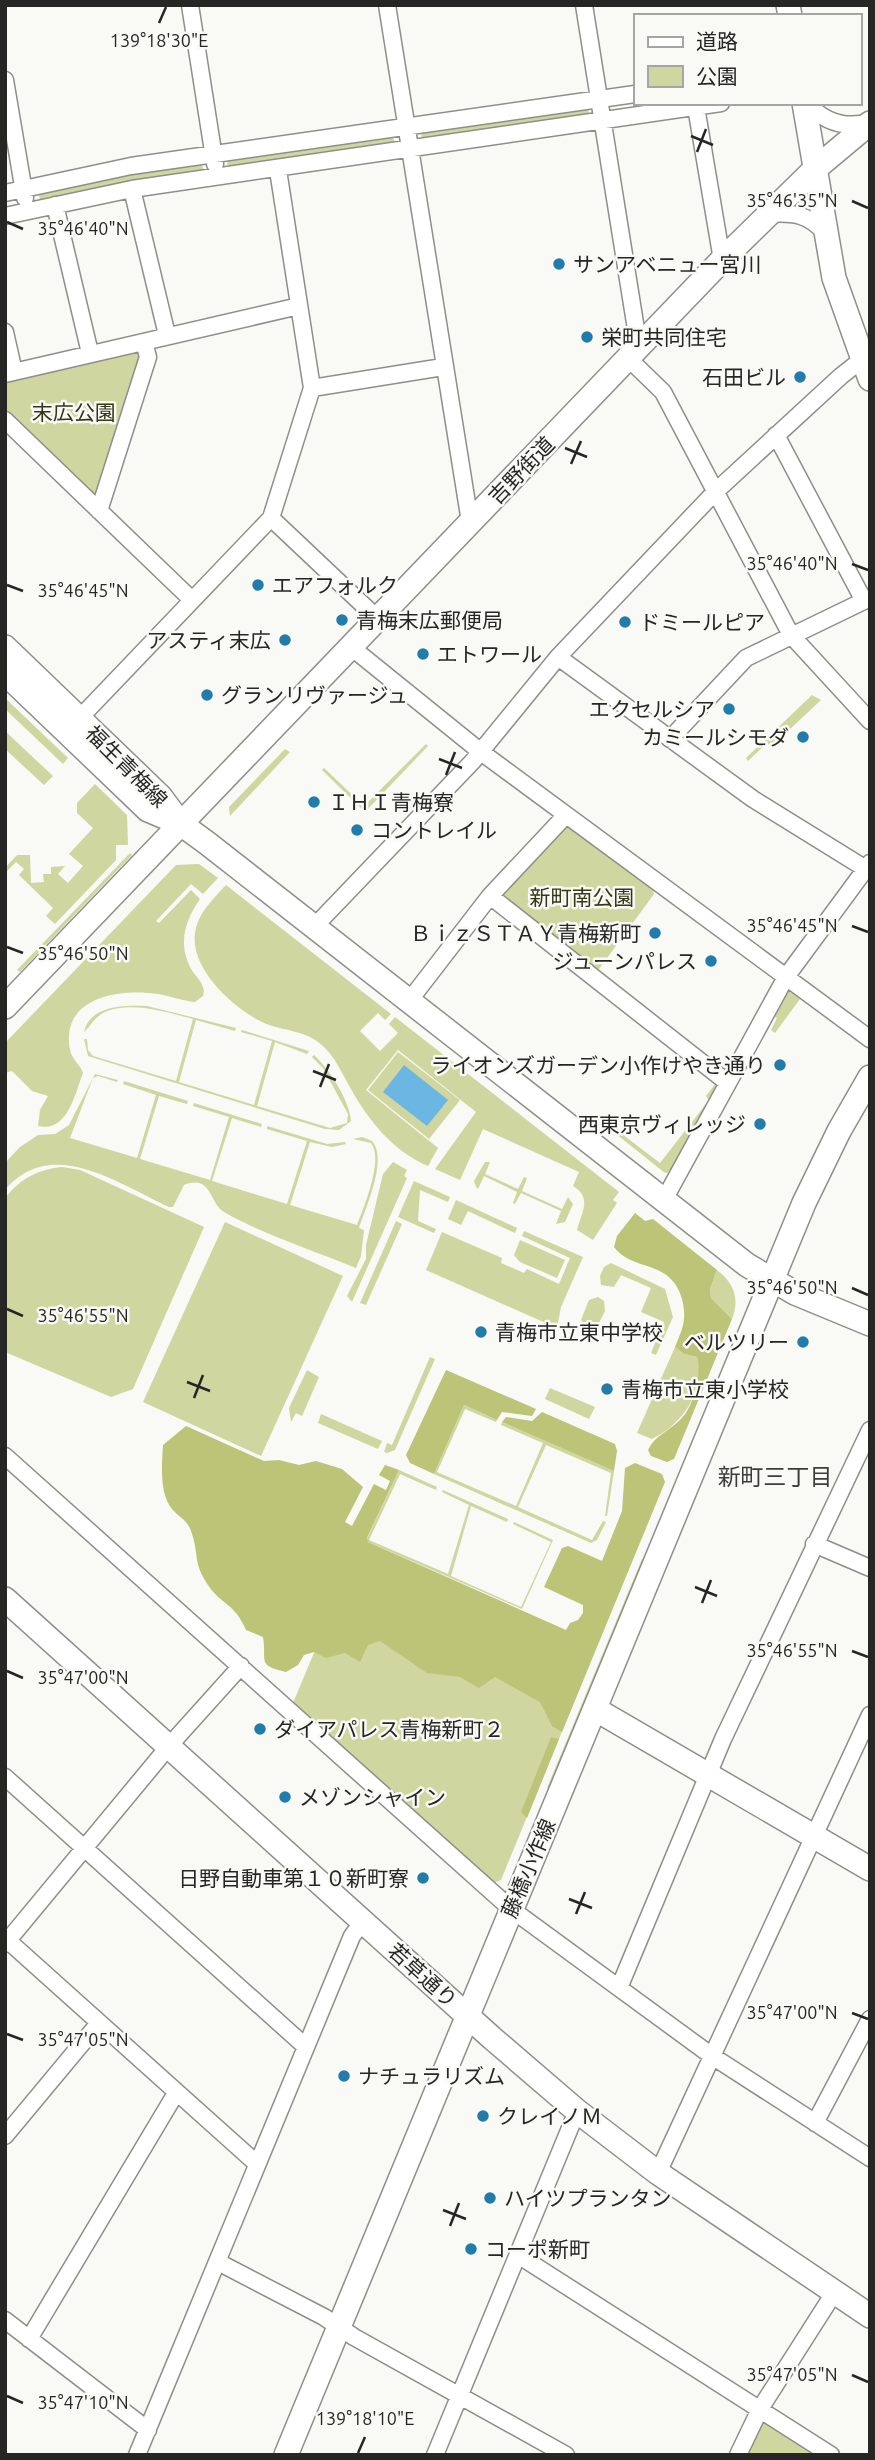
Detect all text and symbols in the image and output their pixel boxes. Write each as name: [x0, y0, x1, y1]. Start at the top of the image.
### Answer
legend: [634, 14, 861, 105]
text: 道路: [696, 29, 738, 53]
text: 139°18'30"E: [110, 30, 208, 50]
text: 公園: [696, 64, 738, 88]
text: 35°46'35"N: [746, 190, 838, 210]
text: 35°46'40"N: [37, 218, 129, 238]
place label: サンアベニュー宮川: [573, 252, 762, 276]
marker: サンアベニュー宮川: [551, 256, 567, 272]
place label: 栄町共同住宅: [601, 325, 727, 349]
marker: 栄町共同住宅: [579, 329, 595, 345]
place label: 石田ビル: [702, 365, 786, 389]
marker: 石田ビル: [792, 369, 808, 385]
park label: 末広公園: [32, 400, 116, 424]
street label: 吉野街道: [483, 431, 559, 509]
text: 35°46'40"N: [746, 553, 838, 573]
place label: エアフォルク: [272, 573, 398, 597]
marker: エアフォルク: [250, 577, 266, 593]
text: 35°46'45"N: [37, 580, 129, 600]
place label: 青梅末広郵便局: [356, 608, 503, 632]
place label: ドミールピア: [639, 610, 765, 634]
marker: 青梅末広郵便局: [334, 612, 350, 628]
marker: ドミールピア: [617, 614, 633, 630]
place label: アスティ末広: [146, 628, 271, 652]
marker: アスティ末広: [277, 632, 293, 648]
place label: エトワール: [437, 642, 542, 666]
marker: エトワール: [415, 646, 431, 662]
place label: グランリヴァージュ: [221, 683, 408, 707]
marker: グランリヴァージュ: [199, 687, 215, 703]
place label: エクセルシア: [589, 697, 715, 721]
marker: エクセルシア: [721, 701, 737, 717]
street label: 福生青梅線: [81, 720, 173, 812]
place label: カミールシモダ: [642, 725, 789, 749]
marker: カミールシモダ: [795, 729, 811, 745]
place label: ＩＨＩ青梅寮: [328, 790, 454, 814]
marker: ＩＨＩ青梅寮: [306, 794, 322, 810]
place label: コントレイル: [371, 818, 497, 842]
marker: コントレイル: [349, 822, 365, 838]
park label: 新町南公園: [530, 885, 635, 909]
text: 35°46'45"N: [746, 915, 838, 935]
place label: ＢｉｚＳＴＡＹ青梅新町: [410, 921, 641, 945]
marker: ＢｉｚＳＴＡＹ青梅新町: [647, 925, 663, 941]
text: 35°46'50"N: [37, 943, 129, 963]
place label: ジューンパレス: [553, 949, 697, 973]
marker: ジューンパレス: [703, 953, 719, 969]
place label: ライオンズガーデン小作けやき通り: [430, 1053, 766, 1077]
marker: ライオンズガーデン小作けやき通り: [772, 1057, 788, 1073]
place label: 西東京ヴィレッジ: [578, 1112, 746, 1136]
marker: 西東京ヴィレッジ: [752, 1116, 768, 1132]
text: 35°46'50"N: [746, 1277, 838, 1297]
text: 35°46'55"N: [37, 1305, 129, 1325]
place label: 青梅市立東中学校: [495, 1320, 663, 1344]
marker: 青梅市立東中学校: [473, 1324, 489, 1340]
place label: ベルツリー: [684, 1330, 789, 1354]
marker: ベルツリー: [795, 1334, 811, 1350]
place label: 青梅市立東小学校: [621, 1377, 789, 1401]
marker: 青梅市立東小学校: [599, 1381, 615, 1397]
district label: 新町三丁目: [718, 1464, 833, 1489]
text: 35°46'55"N: [746, 1640, 838, 1660]
text: 35°47'00"N: [37, 1667, 129, 1687]
place label: ダイアパレス青梅新町２: [274, 1717, 505, 1741]
marker: ダイアパレス青梅新町２: [252, 1721, 268, 1737]
place label: メゾンシャイン: [299, 1785, 446, 1809]
marker: メゾンシャイン: [277, 1789, 293, 1805]
street label: 藤橋小作線: [496, 1815, 560, 1921]
place label: 日野自動車第１０新町寮: [178, 1866, 409, 1890]
marker: 日野自動車第１０新町寮: [415, 1870, 431, 1886]
street label: 若草通り: [384, 1938, 462, 2012]
text: 35°47'00"N: [746, 2002, 838, 2022]
text: 35°47'05"N: [37, 2029, 129, 2049]
place label: ナチュラリズム: [358, 2064, 505, 2088]
marker: ナチュラリズム: [336, 2068, 352, 2084]
place label: クレイノＭ: [497, 2104, 602, 2128]
marker: クレイノＭ: [475, 2108, 491, 2124]
place label: ハイツプランタン: [504, 2186, 672, 2210]
marker: ハイツプランタン: [482, 2190, 498, 2206]
place label: コーポ新町: [485, 2237, 590, 2261]
marker: コーポ新町: [463, 2241, 479, 2257]
text: 35°47'05"N: [746, 2364, 838, 2384]
text: 35°47'10"N: [37, 2392, 129, 2412]
text: 139°18'10"E: [316, 2408, 414, 2428]

